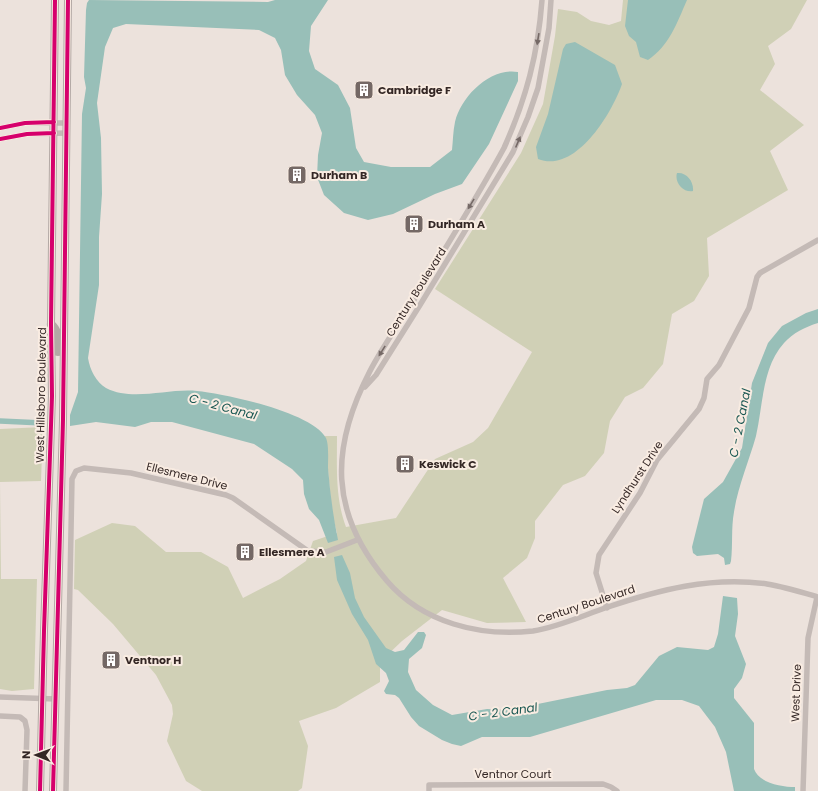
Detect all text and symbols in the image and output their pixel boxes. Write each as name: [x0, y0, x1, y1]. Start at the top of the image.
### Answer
one-way arrow: [535, 33, 541, 45]
building icon: Cambridge F: [353, 79, 375, 101]
place label: Cambridge F: [378, 82, 451, 98]
one-way arrow: [515, 136, 521, 148]
building icon: Durham B: [286, 164, 308, 186]
place label: Durham B: [311, 167, 367, 183]
one-way arrow: [468, 198, 475, 210]
building icon: Durham A: [403, 213, 425, 235]
place label: Durham A: [428, 216, 485, 232]
street label: Century Boulevard: [382, 244, 450, 340]
street label: West Hillsboro Boulevard: [32, 327, 50, 463]
one-way arrow: [378, 346, 386, 356]
water label: C - 2 Canal: [725, 387, 755, 459]
water label: C - 2 Canal: [187, 389, 259, 424]
street label: Lyndhurst Drive: [607, 437, 667, 517]
building icon: Keswick C: [394, 453, 416, 475]
place label: Keswick C: [419, 456, 477, 472]
street label: Ellesmere Drive: [145, 458, 229, 494]
building icon: Ellesmere A: [234, 541, 256, 563]
place label: Ellesmere A: [259, 544, 325, 560]
street label: Century Boulevard: [535, 581, 637, 627]
building icon: Ventnor H: [100, 649, 122, 671]
place label: Ventnor H: [125, 652, 181, 668]
street label: West Drive: [787, 664, 805, 722]
water label: C - 2 Canal: [467, 698, 539, 725]
north arrow: [16, 735, 56, 775]
text: N: [18, 751, 34, 759]
street label: Ventnor Court: [474, 766, 552, 782]

